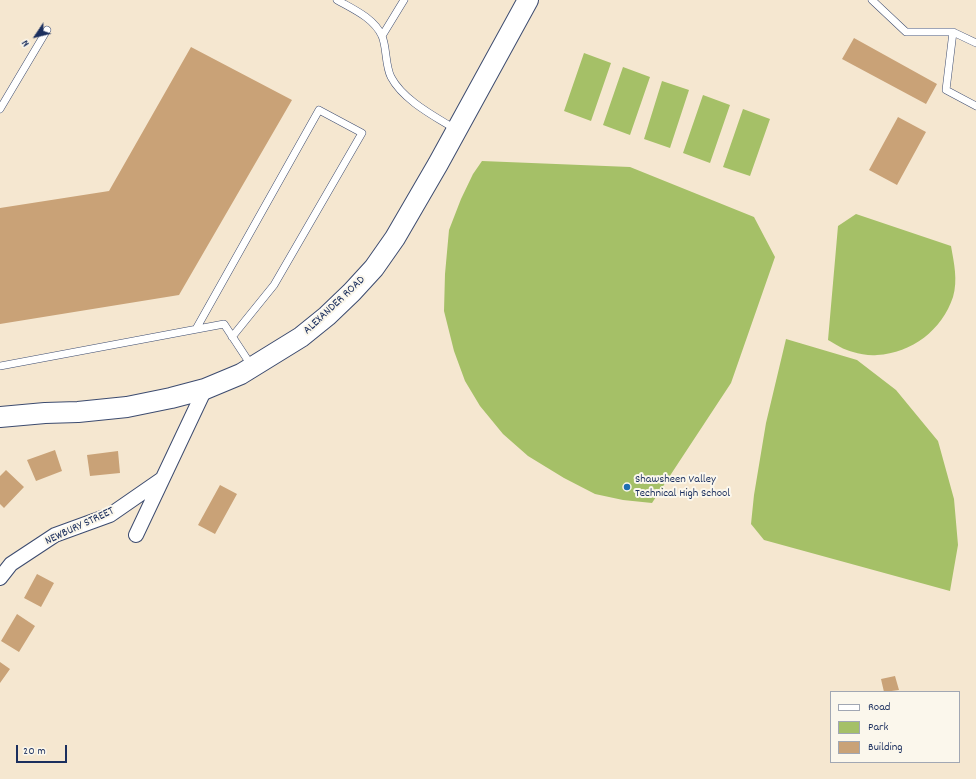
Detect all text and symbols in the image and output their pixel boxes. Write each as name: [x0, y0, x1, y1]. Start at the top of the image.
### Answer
north arrow: [16, 16, 56, 56]
text: N: [18, 36, 34, 50]
street label: ALEXANDER ROAD: [301, 274, 369, 338]
place label: Shawsheen Valley Technical High School: [635, 473, 730, 501]
marker: Shawsheen Valley Technical High School: [622, 482, 632, 492]
street label: NEWBURY STREET: [43, 505, 117, 549]
legend: [830, 691, 960, 763]
text: Road: [868, 699, 890, 716]
text: Park: [868, 719, 888, 736]
scale bar: [18, 737, 69, 763]
text: Building: [868, 739, 903, 756]
text: 20 m: [23, 743, 46, 760]

